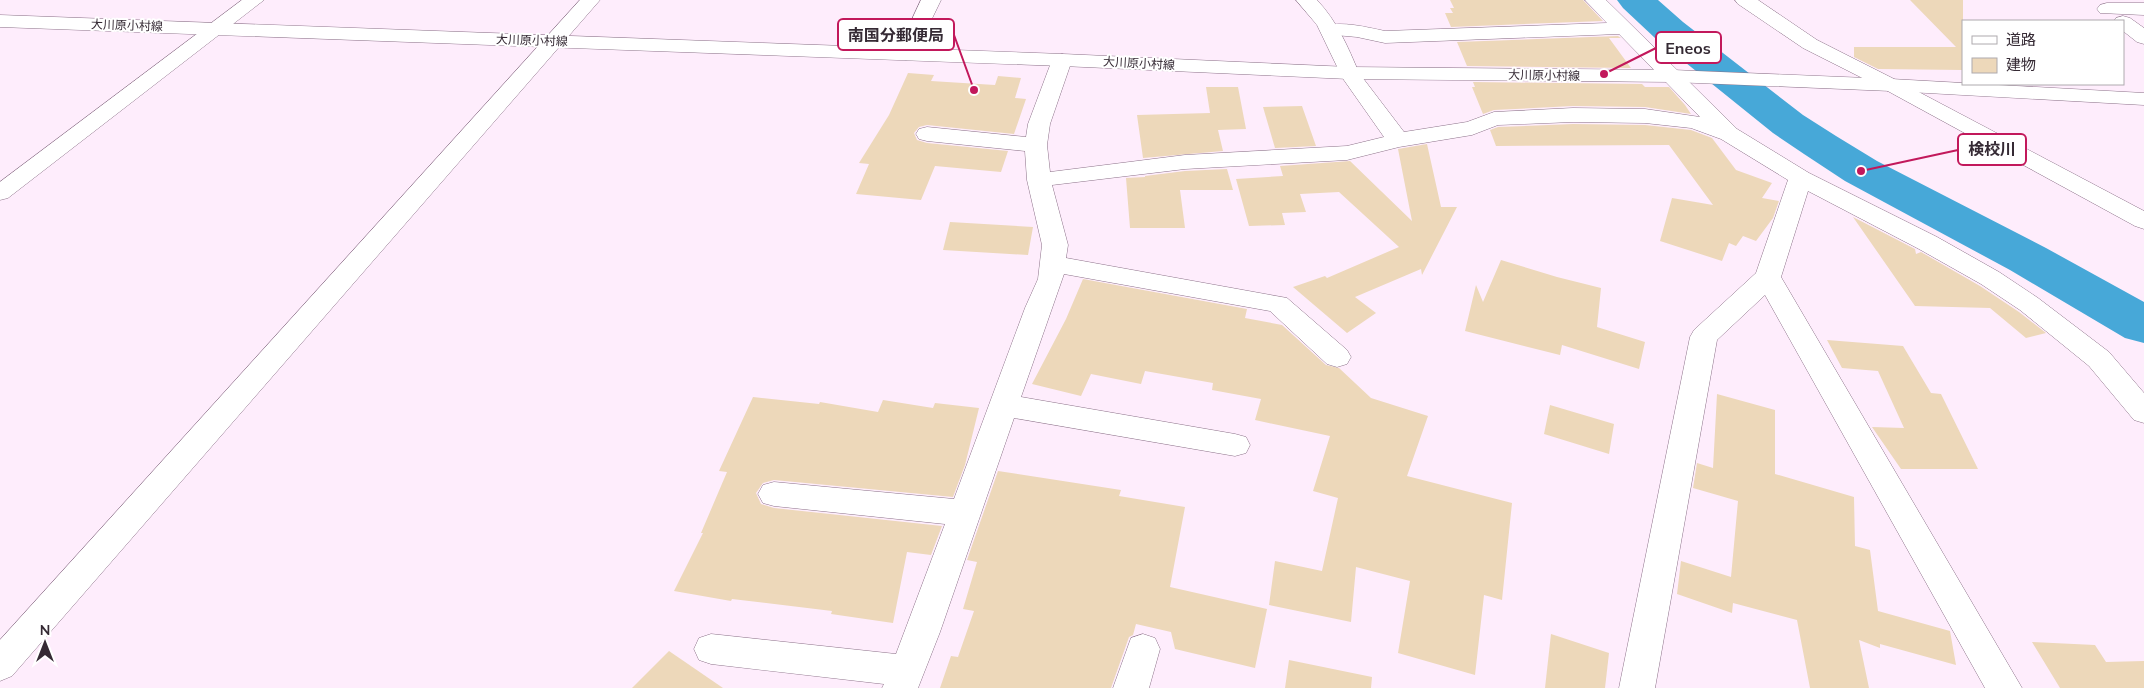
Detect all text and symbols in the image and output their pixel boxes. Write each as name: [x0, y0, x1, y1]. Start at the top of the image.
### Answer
street label: 大川原小村線: [91, 16, 163, 34]
callout: 南国分郵便局: [838, 19, 954, 50]
legend: [1962, 20, 2124, 85]
text: 南国分郵便局: [848, 25, 944, 45]
text: 道路: [2006, 30, 2036, 49]
street label: 大川原小村線: [496, 31, 568, 49]
callout: Eneos: [1656, 32, 1721, 63]
text: Eneos: [1665, 38, 1711, 58]
street label: 大川原小村線: [1103, 54, 1175, 72]
text: 建物: [2006, 55, 2036, 74]
street label: 大川原小村線: [1508, 67, 1580, 83]
callout: 検校川: [1958, 134, 2026, 165]
text: 検校川: [1968, 139, 2016, 159]
north arrow: [20, 618, 70, 668]
text: N: [40, 621, 50, 639]

